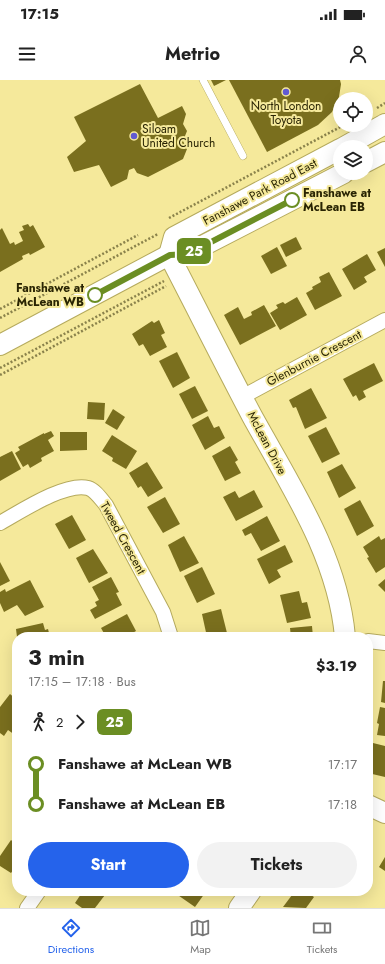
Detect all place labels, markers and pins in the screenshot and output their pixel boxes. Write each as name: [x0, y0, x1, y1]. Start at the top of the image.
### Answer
marker: North London Toyota: [281, 87, 291, 97]
place label: North London Toyota: [251, 97, 321, 129]
place label: Siloam United Church: [142, 120, 215, 152]
marker: Siloam United Church: [129, 131, 139, 141]
place label: Fanshawe at McLean EB: [303, 184, 371, 216]
marker: Fanshawe at McLean EB: [284, 192, 300, 208]
place label: Fanshawe at McLean WB: [16, 279, 84, 311]
marker: Fanshawe at McLean WB: [87, 287, 103, 303]

